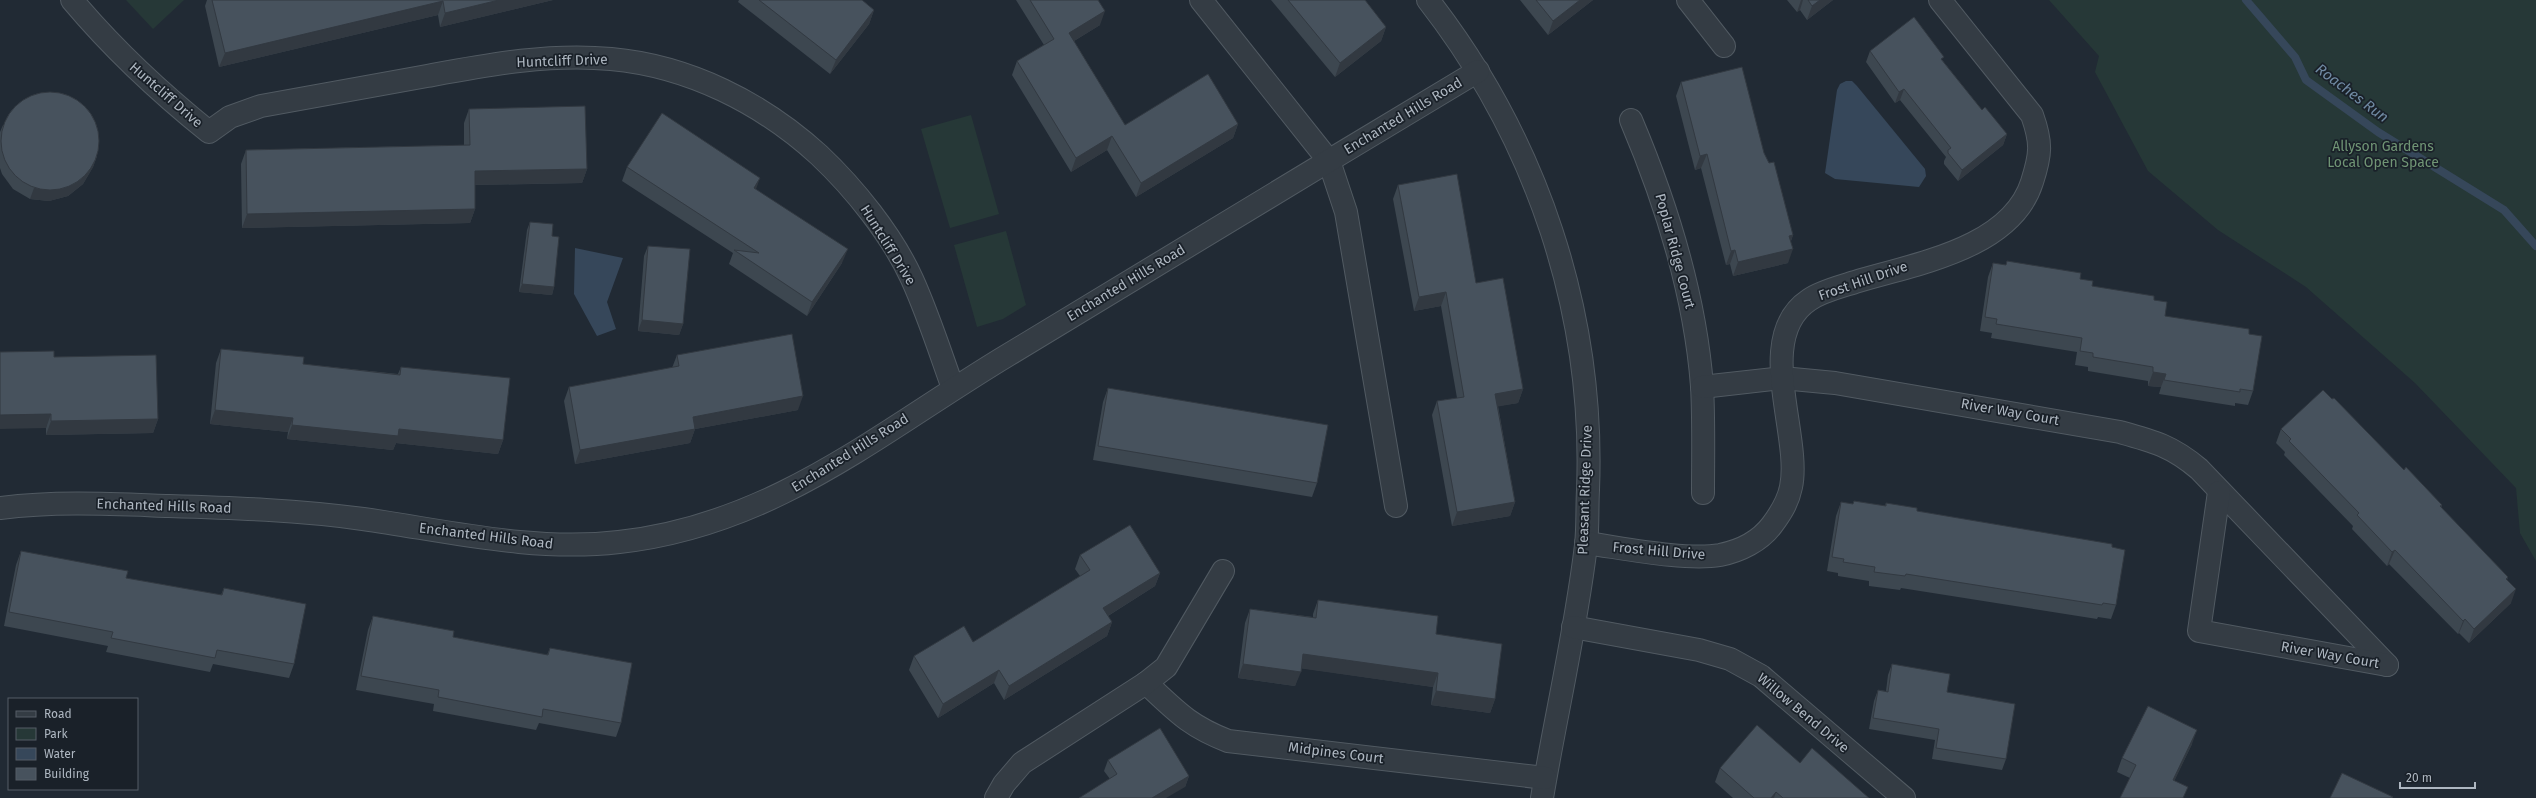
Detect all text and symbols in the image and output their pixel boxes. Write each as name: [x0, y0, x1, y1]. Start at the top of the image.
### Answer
street label: Huntcliff Drive: [516, 51, 608, 71]
street label: Huntcliff Drive: [126, 59, 206, 131]
water label: Roaches Run: [2312, 60, 2392, 126]
street label: Enchanted Hills Road: [1341, 74, 1465, 158]
park label: Allyson Gardens Local Open Space: [2327, 138, 2439, 171]
street label: Poplar Ridge Court: [1651, 192, 1699, 311]
street label: Huntcliff Drive: [857, 202, 919, 288]
street label: Enchanted Hills Road: [1064, 241, 1188, 325]
street label: Frost Hill Drive: [1816, 258, 1910, 304]
street label: River Way Court: [1960, 395, 2061, 429]
street label: Enchanted Hills Road: [788, 410, 912, 496]
street label: Pleasant Ridge Drive: [1574, 425, 1596, 555]
street label: Enchanted Hills Road: [96, 495, 232, 517]
street label: Enchanted Hills Road: [418, 519, 554, 553]
street label: Frost Hill Drive: [1612, 538, 1706, 564]
street label: River Way Court: [2280, 638, 2381, 672]
street label: Willow Bend Drive: [1754, 670, 1852, 756]
legend: [8, 698, 138, 790]
text: Road: [44, 707, 72, 721]
text: Park: [44, 727, 68, 741]
street label: Midpines Court: [1287, 739, 1386, 767]
text: Water: [44, 747, 76, 761]
scale bar: [2400, 764, 2475, 790]
text: Building: [44, 767, 90, 781]
text: 20 m: [2406, 771, 2432, 785]

